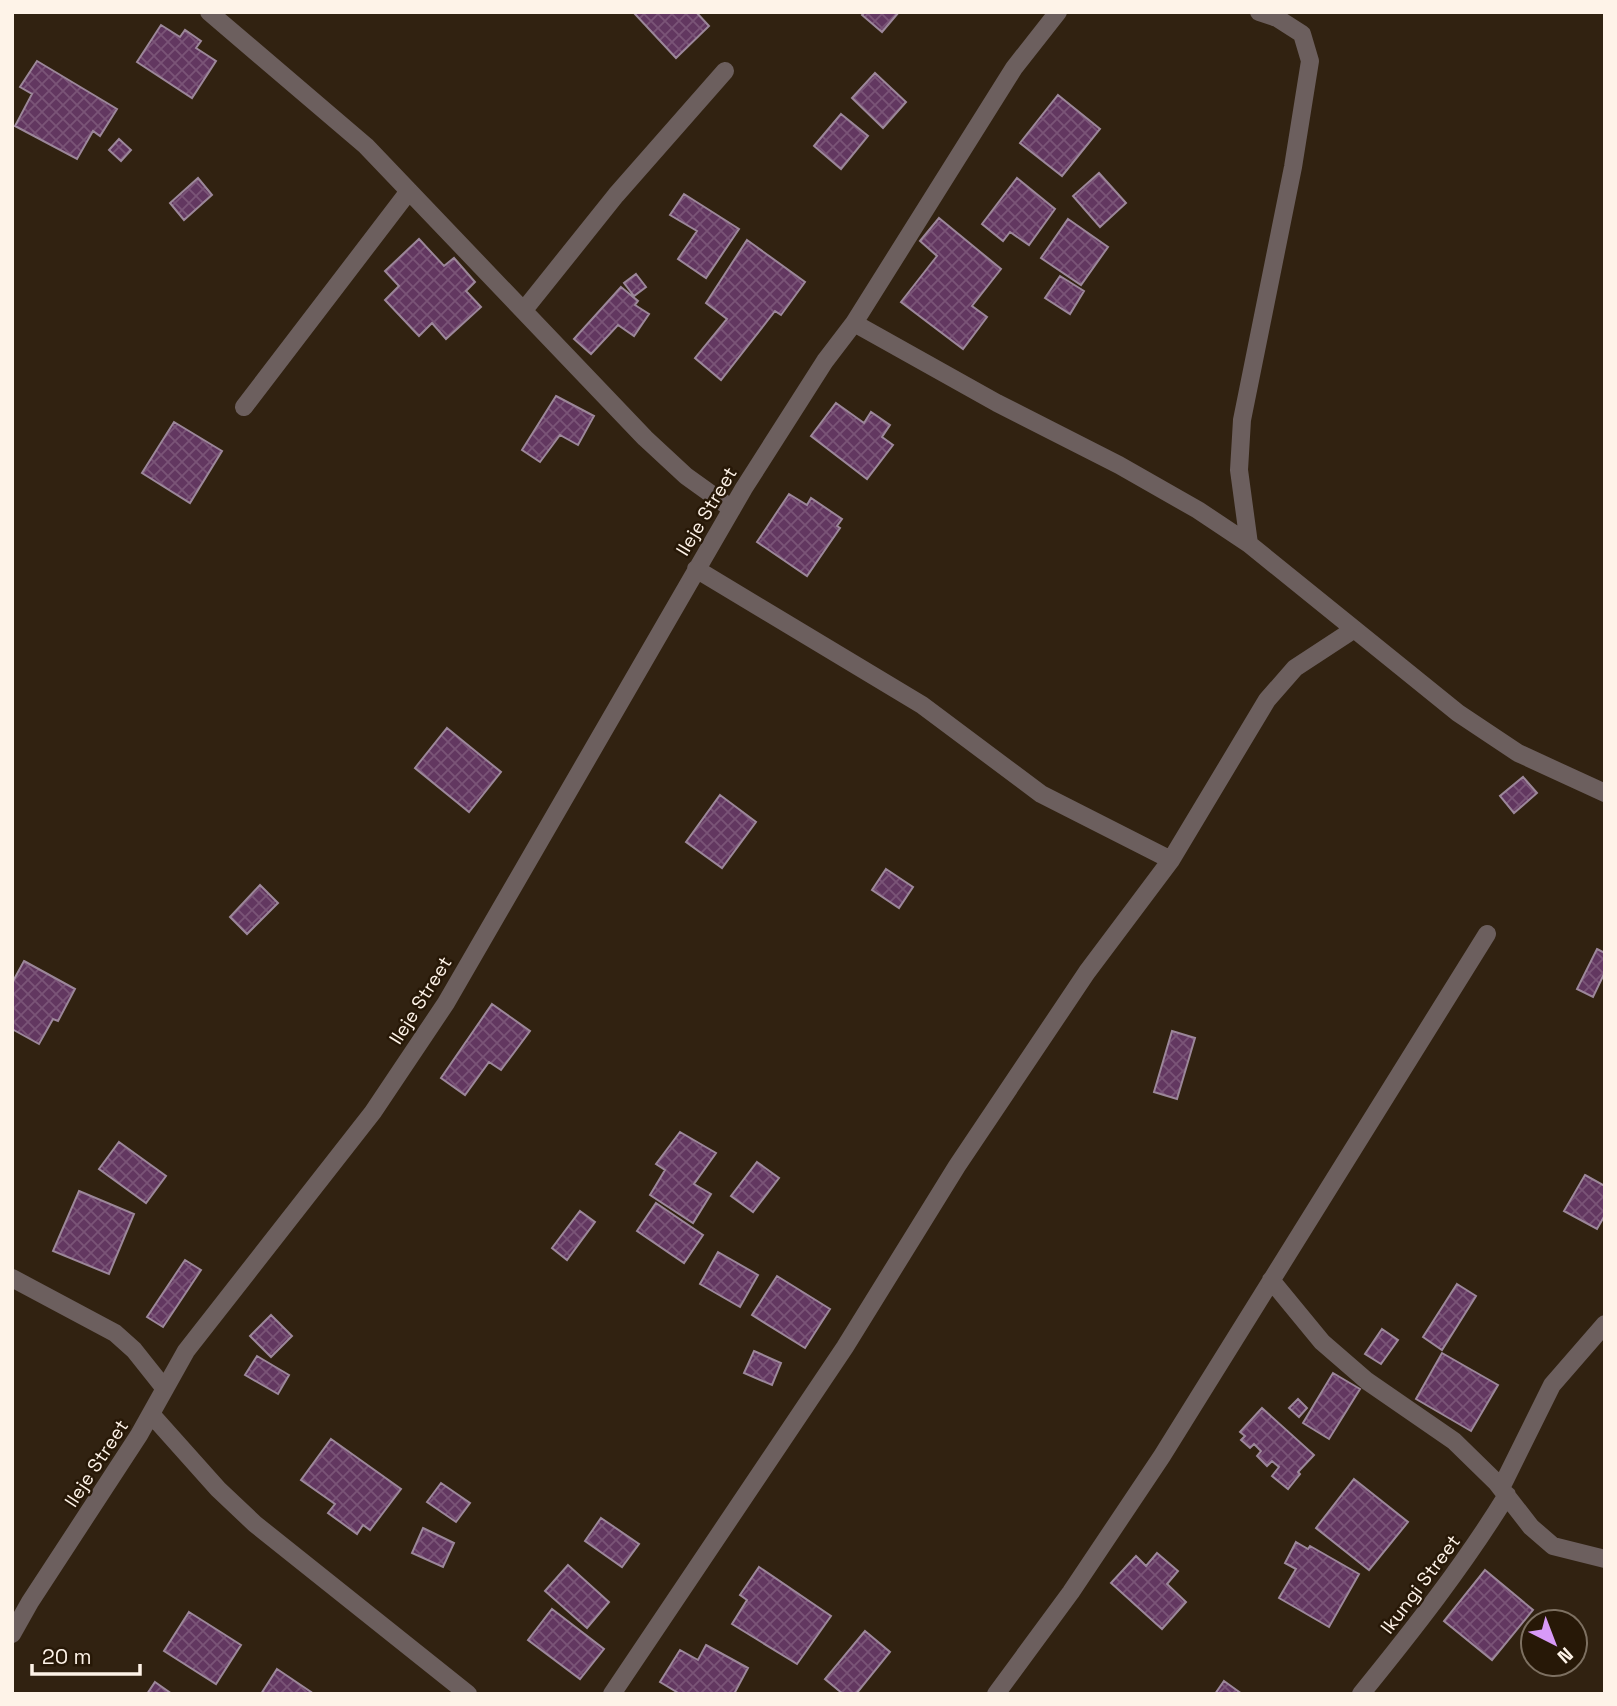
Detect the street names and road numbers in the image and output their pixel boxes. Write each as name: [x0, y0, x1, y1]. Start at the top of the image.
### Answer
street label: Ileje Street: [670, 462, 743, 560]
street label: Ileje Street: [383, 951, 457, 1049]
street label: Ileje Street: [59, 1415, 134, 1512]
street label: Ikungi Street: [1375, 1530, 1466, 1639]

